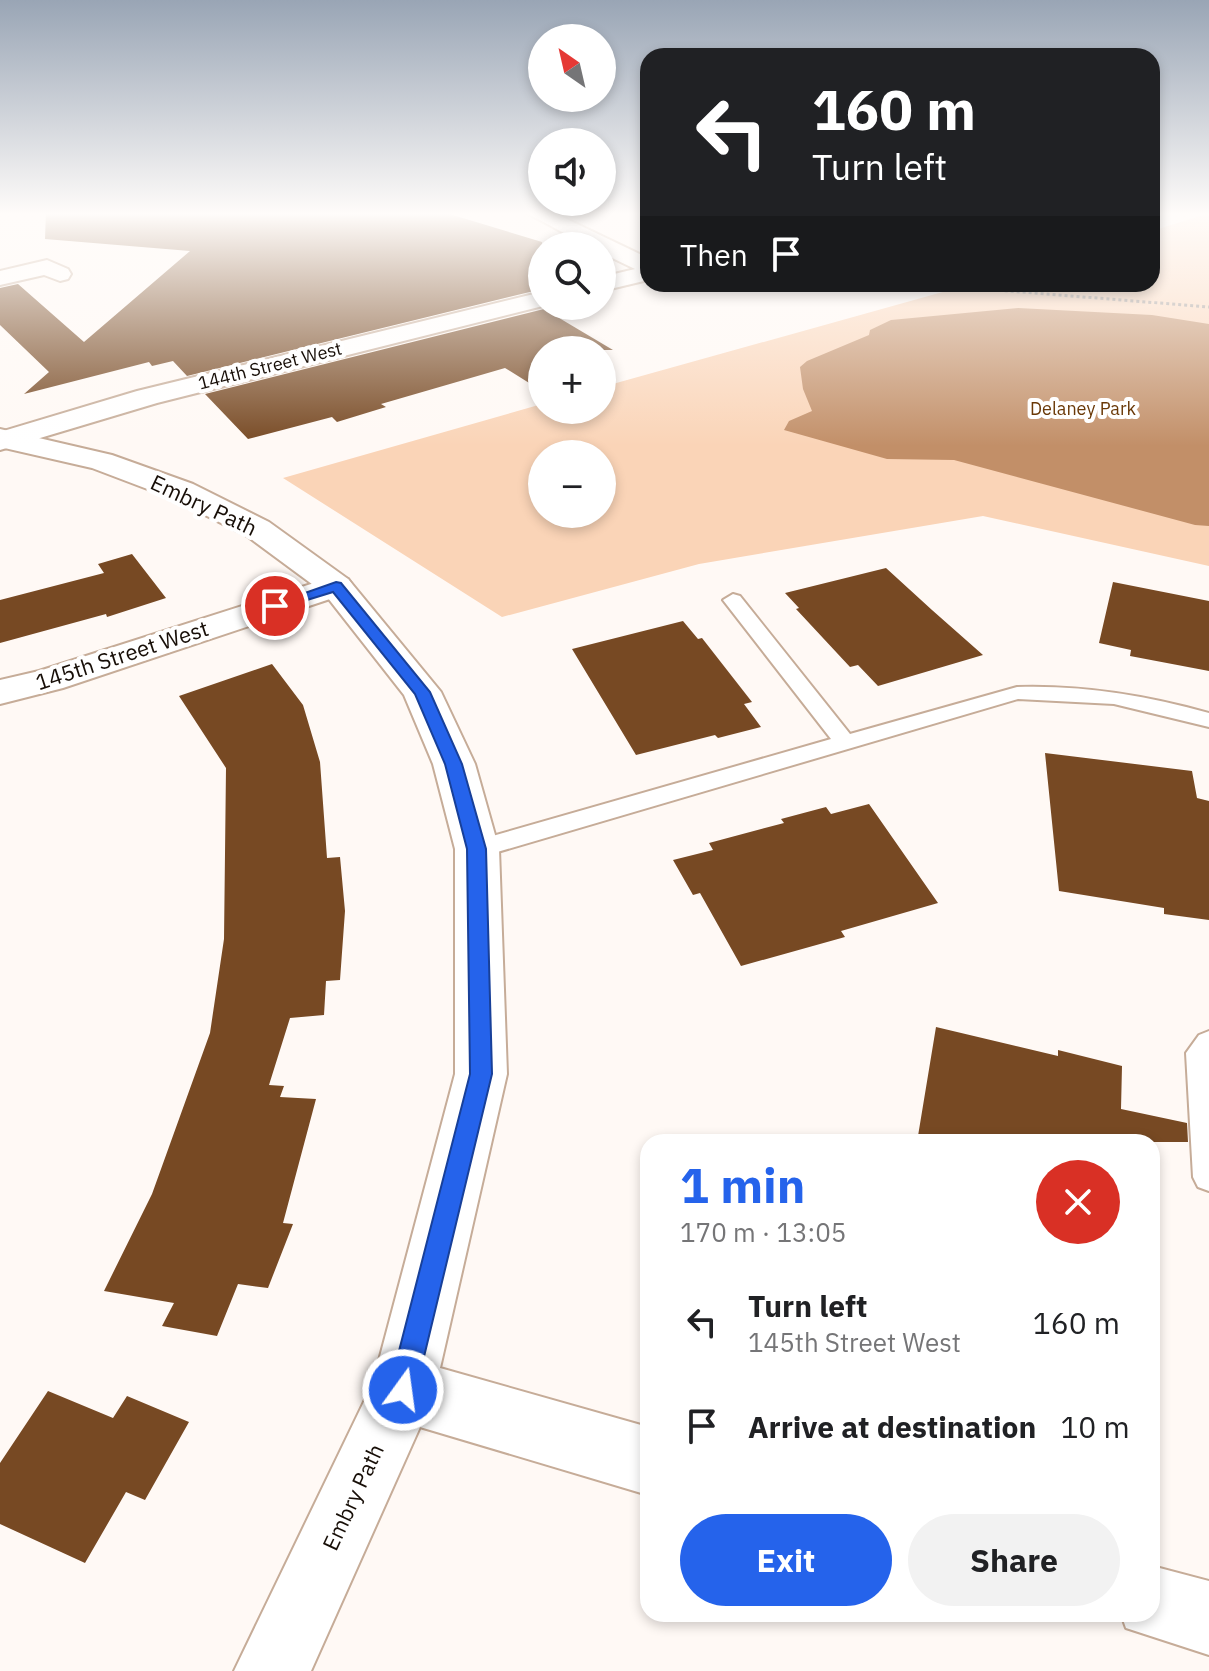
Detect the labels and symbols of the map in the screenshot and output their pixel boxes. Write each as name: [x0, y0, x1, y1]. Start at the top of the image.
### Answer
north arrow: [528, 24, 616, 112]
street label: 144th Street West: [196, 337, 344, 395]
park label: Delaney Park: [1030, 397, 1137, 420]
street label: Embry Path: [146, 467, 262, 542]
pin: [241, 572, 309, 640]
street label: 145th Street West: [32, 613, 212, 696]
position arrow: [361, 1348, 445, 1432]
street label: Embry Path: [315, 1439, 390, 1555]

